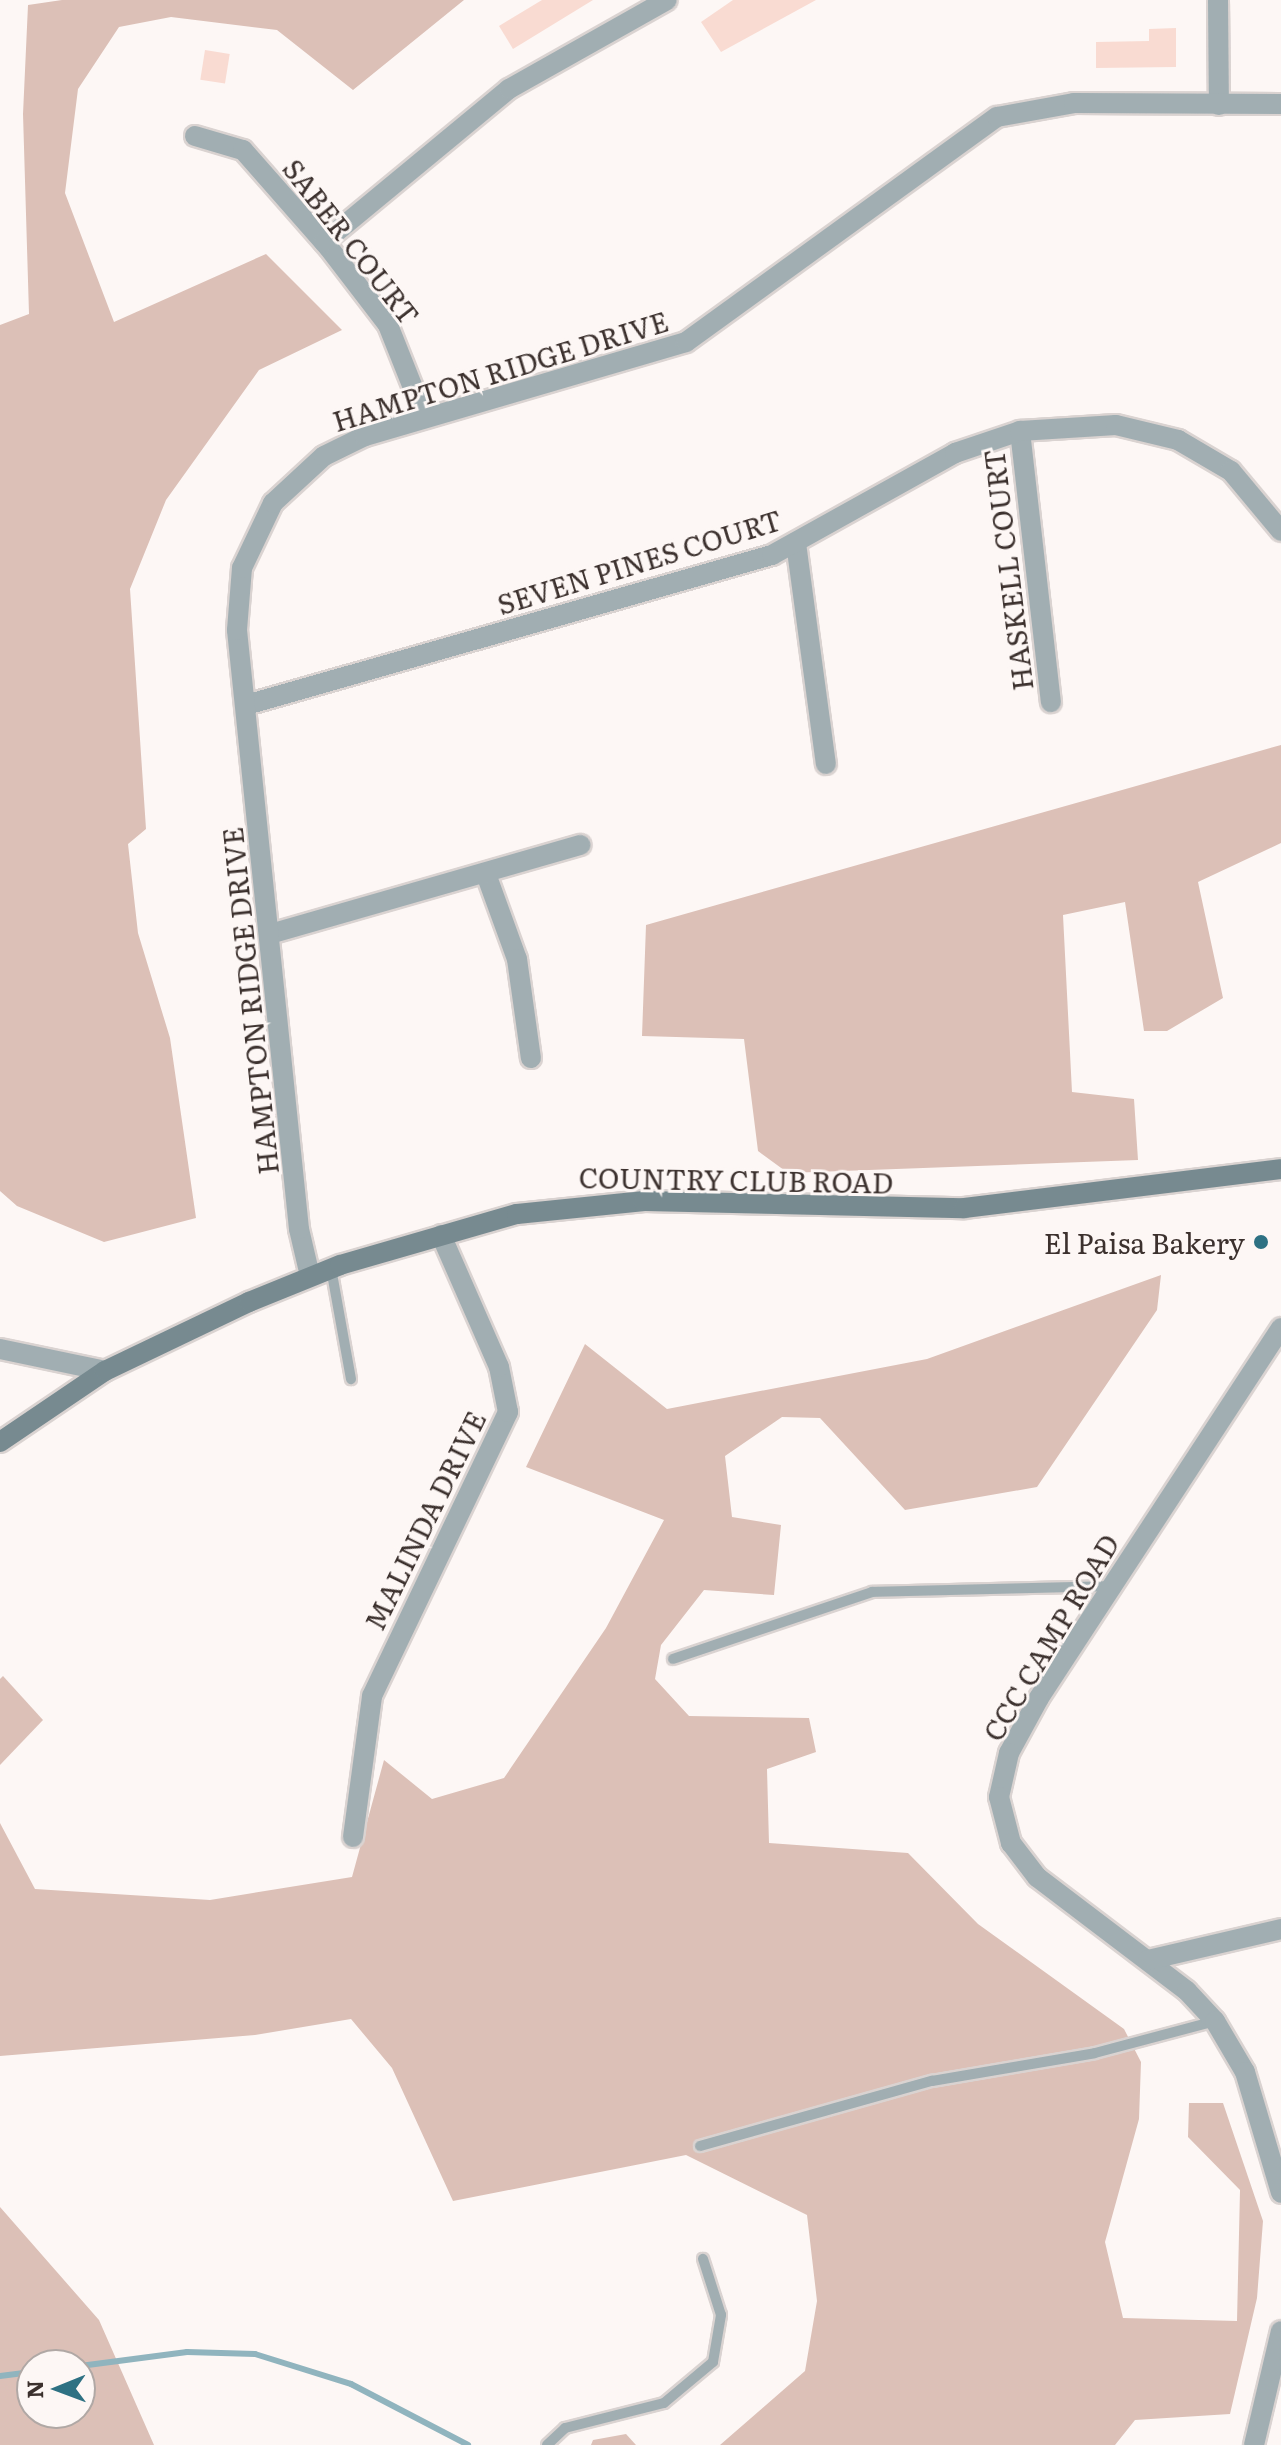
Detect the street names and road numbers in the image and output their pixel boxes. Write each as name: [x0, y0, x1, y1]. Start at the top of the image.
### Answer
street label: SABER COURT: [277, 151, 427, 331]
street label: HAMPTON RIDGE DRIVE: [328, 303, 672, 437]
street label: HASKELL COURT: [976, 447, 1038, 693]
street label: SEVEN PINES COURT: [493, 502, 785, 620]
street label: HAMPTON RIDGE DRIVE: [214, 826, 284, 1176]
street label: COUNTRY CLUB ROAD: [578, 1159, 894, 1199]
street label: MALINDA DRIVE: [356, 1405, 492, 1635]
street label: CCC CAMP ROAD: [975, 1528, 1125, 1746]

